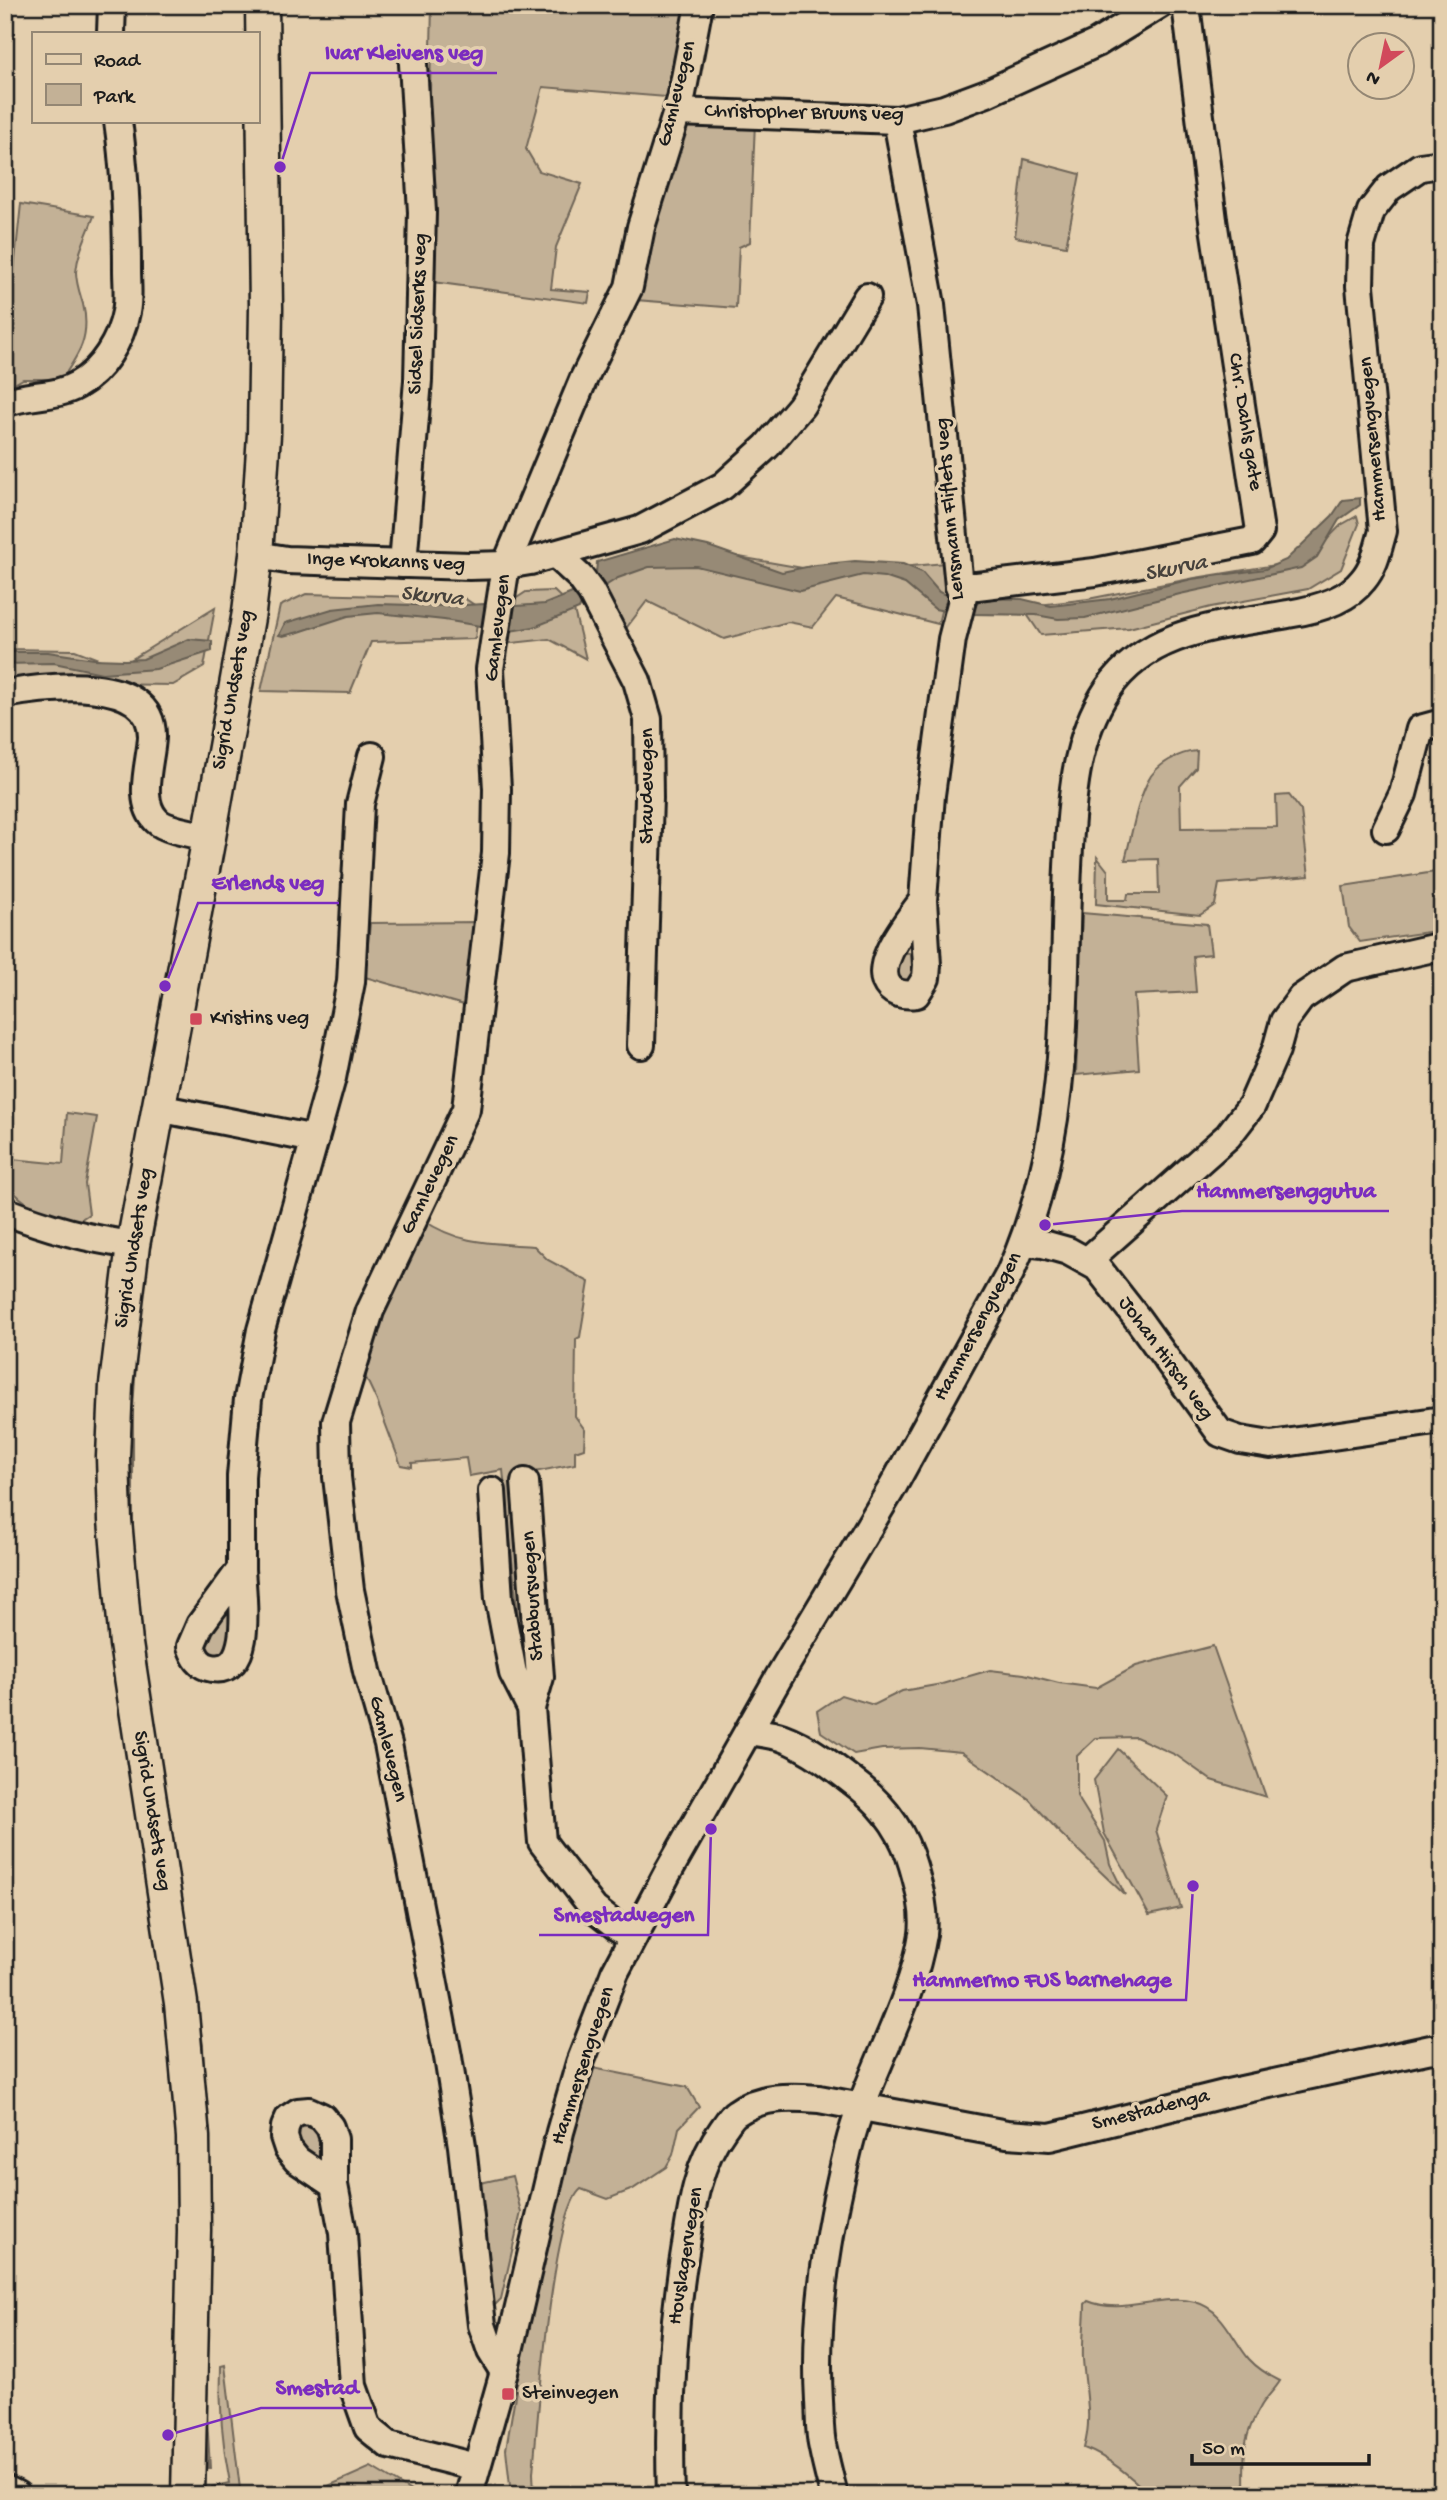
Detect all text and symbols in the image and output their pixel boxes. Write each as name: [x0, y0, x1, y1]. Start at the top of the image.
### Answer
callout: Ivar Kleivens veg: [310, 29, 497, 73]
legend: [32, 32, 259, 122]
north arrow: [1346, 32, 1416, 102]
street label: Gamlevegen: [653, 38, 703, 149]
text: Ivar Kleivens veg: [325, 41, 483, 68]
text: Road: [94, 50, 142, 75]
text: N: [1362, 64, 1385, 90]
text: Park: [93, 86, 137, 111]
street label: Christopher Bruuns veg: [704, 100, 904, 128]
street label: Sidsel Sidserks veg: [404, 233, 434, 395]
street label: Chr. Dahls gate: [1221, 352, 1267, 494]
street label: Hammersengvegen: [1354, 356, 1394, 522]
street label: Lensmann Fliflets veg: [931, 417, 971, 601]
street label: Inge Krokanns veg: [306, 548, 466, 578]
water label: Skurva: [1143, 550, 1211, 588]
street label: Gamlevegen: [480, 573, 518, 683]
water label: Skurva: [399, 580, 466, 614]
street label: Sigrid Undsets veg: [208, 608, 260, 772]
street label: Staudevegen: [636, 728, 661, 844]
callout: Erlends veg: [198, 859, 339, 903]
text: Erlends veg: [212, 871, 324, 898]
place label: Kristins veg: [210, 1007, 309, 1032]
marker: Kristins veg: [188, 1011, 204, 1027]
street label: Gamlevegen: [396, 1131, 466, 1239]
street label: Sigrid Undsets veg: [110, 1166, 160, 1330]
callout: Hammersenggutua: [1182, 1167, 1389, 1211]
text: Hammersenggutua: [1196, 1179, 1377, 1206]
street label: Hammersengvegen: [929, 1248, 1029, 1406]
street label: Johan Hirsch veg: [1112, 1292, 1218, 1426]
street label: Stabbursvegen: [517, 1530, 551, 1662]
street label: Gamlevegen: [362, 1694, 412, 1805]
street label: Sigrid Undsets veg: [126, 1729, 176, 1893]
callout: Smestadvegen: [539, 1891, 708, 1935]
text: Smestadvegen: [554, 1903, 695, 1930]
callout: Hammermo FUS barnehage: [899, 1956, 1186, 2000]
text: Hammermo FUS barnehage: [912, 1968, 1173, 1995]
street label: Hammersengvegen: [547, 1984, 621, 2148]
street label: Smestadenga: [1090, 2084, 1214, 2138]
street label: Hovslagervegen: [664, 2185, 710, 2327]
callout: Smestad: [261, 2364, 372, 2408]
text: Smestad: [276, 2376, 361, 2403]
place label: Steinvegen: [522, 2382, 619, 2407]
marker: Steinvegen: [500, 2386, 516, 2402]
scale bar: [1192, 2423, 1368, 2467]
text: 50 m: [1202, 2438, 1245, 2463]

